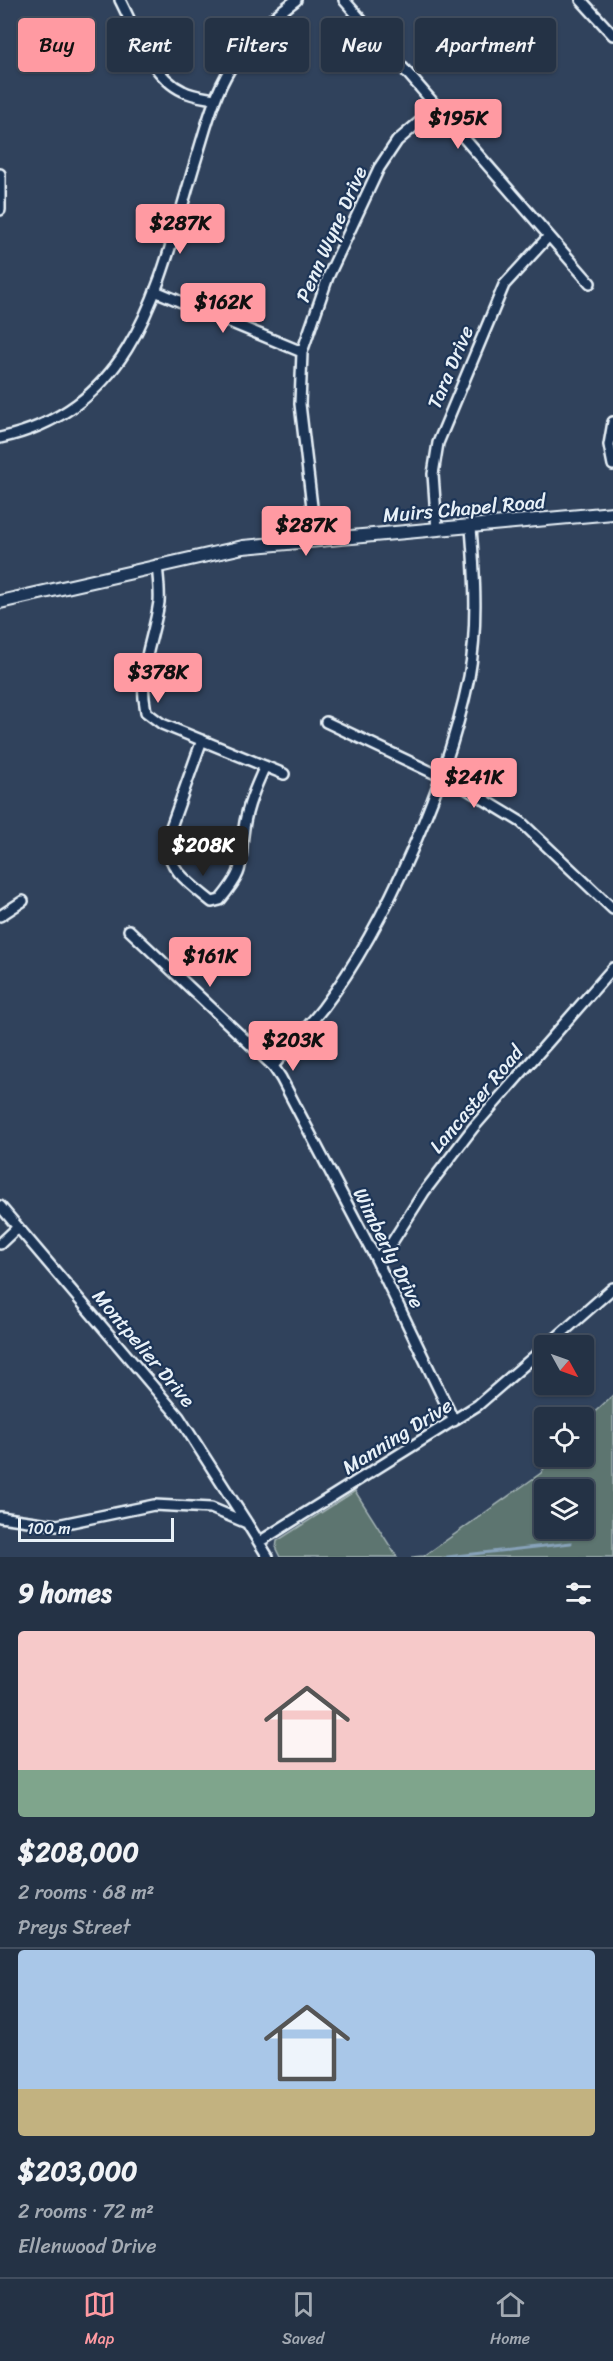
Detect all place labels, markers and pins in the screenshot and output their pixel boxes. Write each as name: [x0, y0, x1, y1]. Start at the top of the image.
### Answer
pin: $195K: [416, 99, 500, 150]
pin: $287K: [138, 204, 222, 255]
pin: $162K: [181, 283, 265, 334]
pin: $287K: [264, 506, 348, 557]
pin: $378K: [116, 653, 200, 704]
pin: $241K: [432, 758, 516, 809]
pin: $208K: [161, 826, 245, 877]
pin: $161K: [168, 937, 252, 988]
pin: $203K: [251, 1021, 335, 1072]

